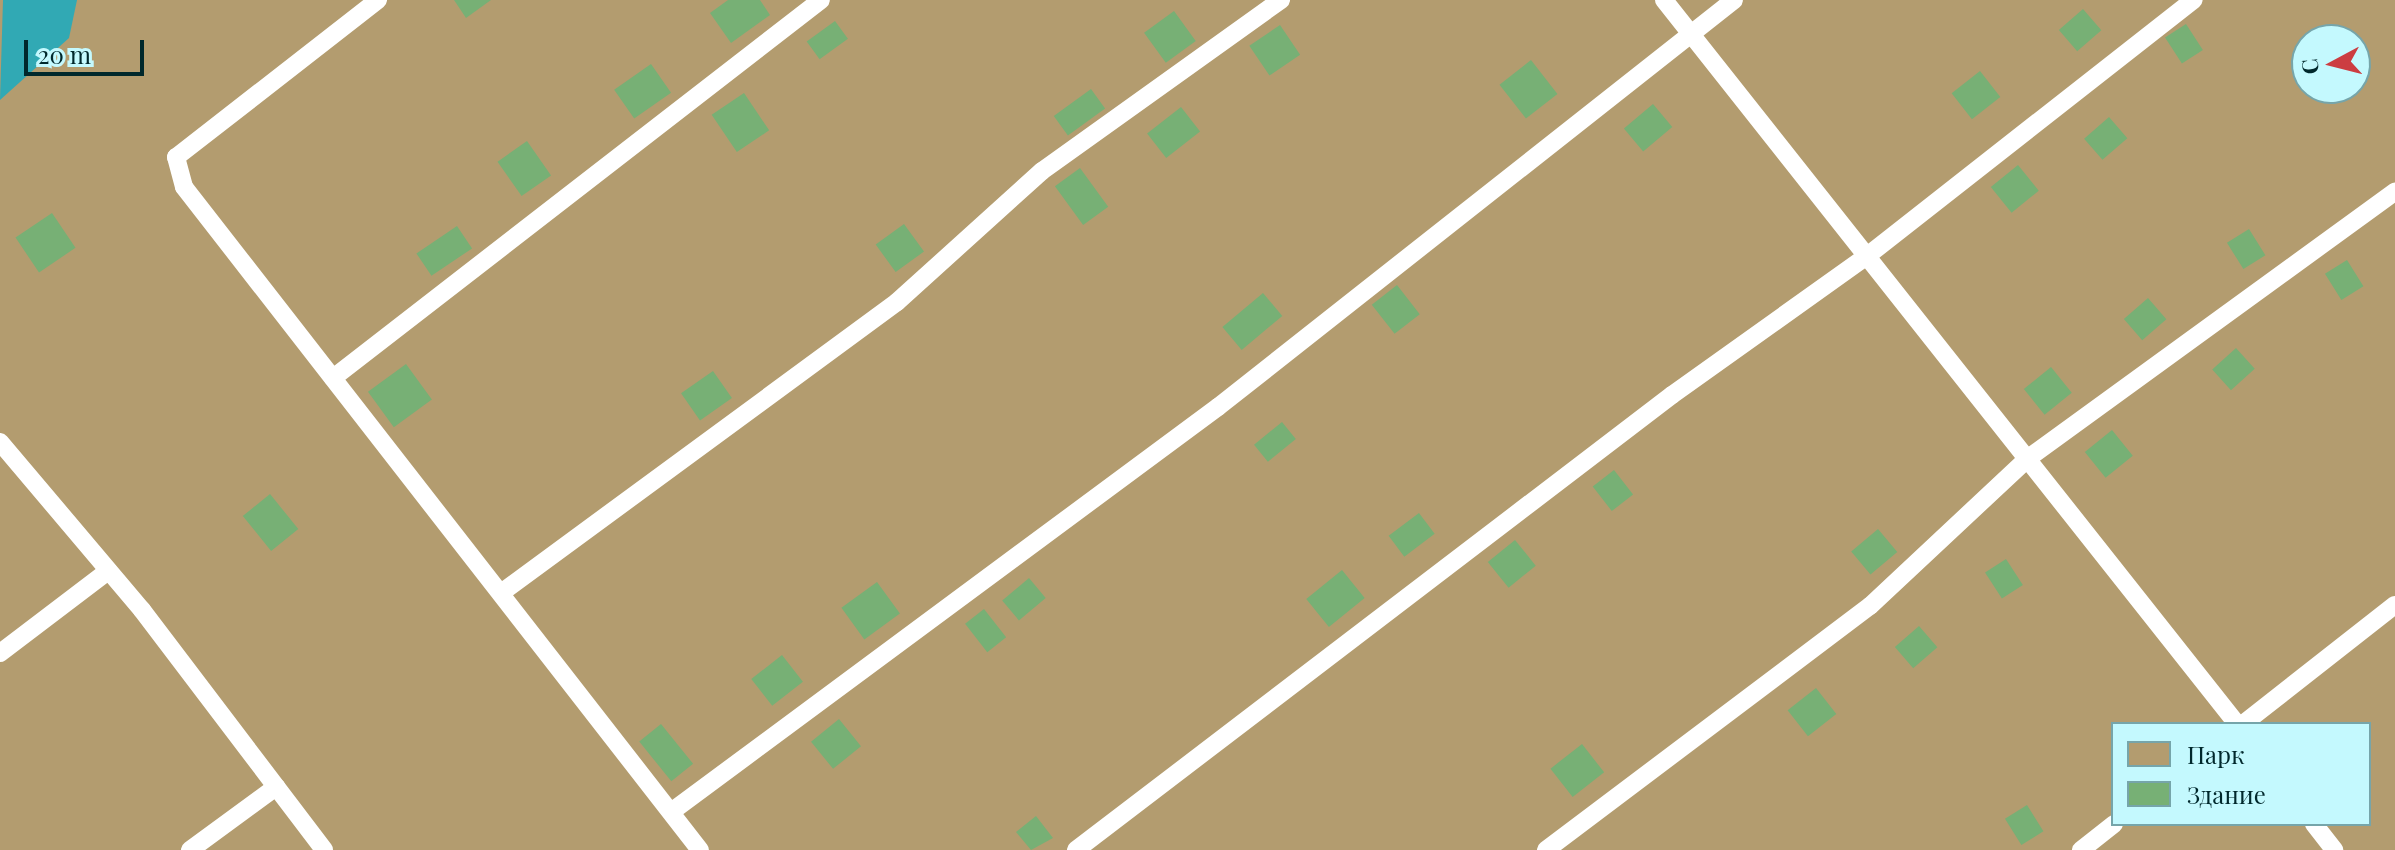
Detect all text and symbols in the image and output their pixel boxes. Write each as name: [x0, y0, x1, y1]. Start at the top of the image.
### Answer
scale bar: [28, 24, 148, 74]
north arrow: [2291, 24, 2371, 104]
text: 20 m: [38, 38, 91, 70]
text: С: [2293, 57, 2325, 76]
legend: [2111, 722, 2371, 826]
text: Парк: [2187, 738, 2245, 770]
text: Здание: [2187, 778, 2266, 810]

